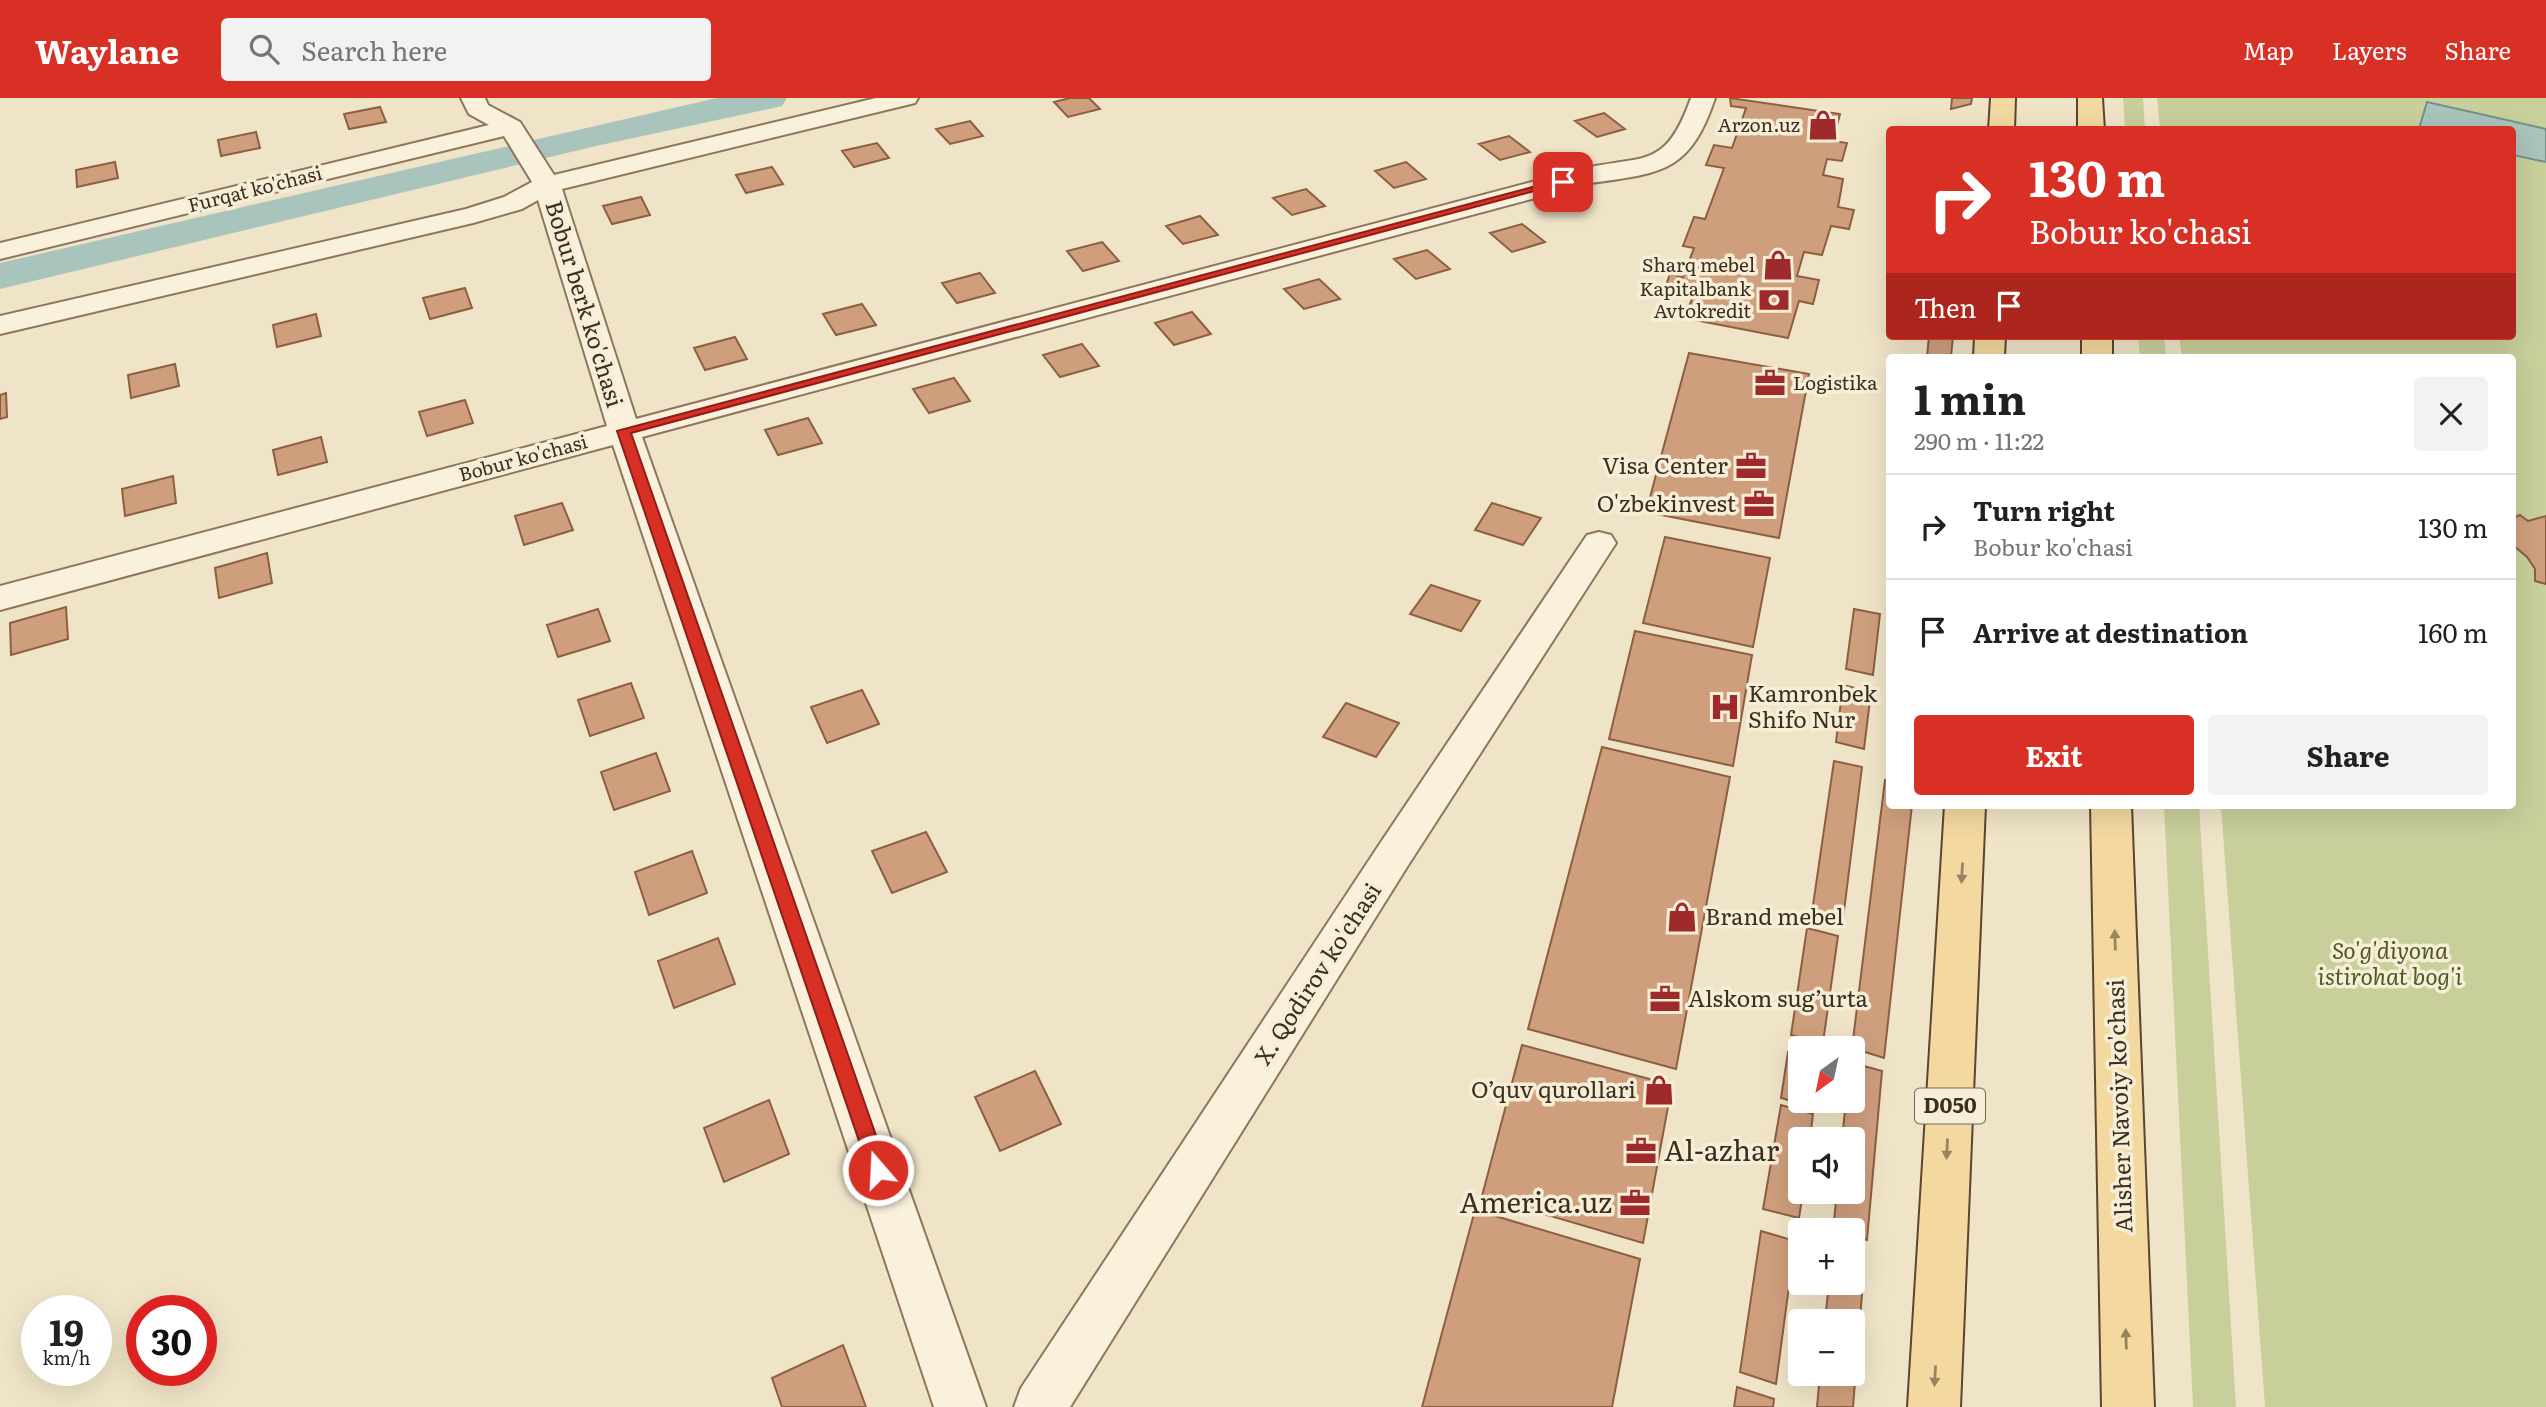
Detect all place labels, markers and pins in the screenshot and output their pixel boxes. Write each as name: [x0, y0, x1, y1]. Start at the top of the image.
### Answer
shop icon: Arzon.uz: [1806, 108, 1840, 142]
place label: Arzon.uz: [1718, 110, 1800, 138]
pin: [1533, 152, 1593, 212]
shop icon: Sharq mebel: [1761, 248, 1795, 282]
place label: Sharq mebel: [1642, 250, 1755, 278]
place label: Kapitalbank Avtokredit: [1640, 274, 1751, 324]
bank icon: Kapitalbank Avtokredit: [1757, 283, 1791, 317]
office icon: Logistika: [1753, 366, 1787, 400]
place label: Logistika: [1793, 368, 1878, 396]
place label: Visa Center: [1602, 447, 1728, 481]
office icon: Visa Center: [1734, 449, 1768, 483]
place label: O'zbekinvest: [1597, 485, 1737, 519]
office icon: O'zbekinvest: [1742, 487, 1776, 521]
place label: Kamronbek Shifo Nur: [1748, 675, 1878, 735]
hospital icon: Kamronbek Shifo Nur: [1708, 690, 1742, 724]
place label: Brand mebel: [1705, 898, 1844, 932]
shop icon: Brand mebel: [1665, 900, 1699, 934]
place label: Alskom sug’urta: [1688, 980, 1869, 1014]
office icon: Alskom sug’urta: [1648, 982, 1682, 1016]
place label: O’quv qurollari: [1471, 1071, 1636, 1105]
shop icon: O’quv qurollari: [1642, 1073, 1676, 1107]
place label: Al-azhar: [1664, 1128, 1780, 1170]
office icon: Al-azhar: [1624, 1134, 1658, 1168]
place label: America.uz: [1460, 1180, 1612, 1222]
office icon: America.uz: [1618, 1186, 1652, 1220]

